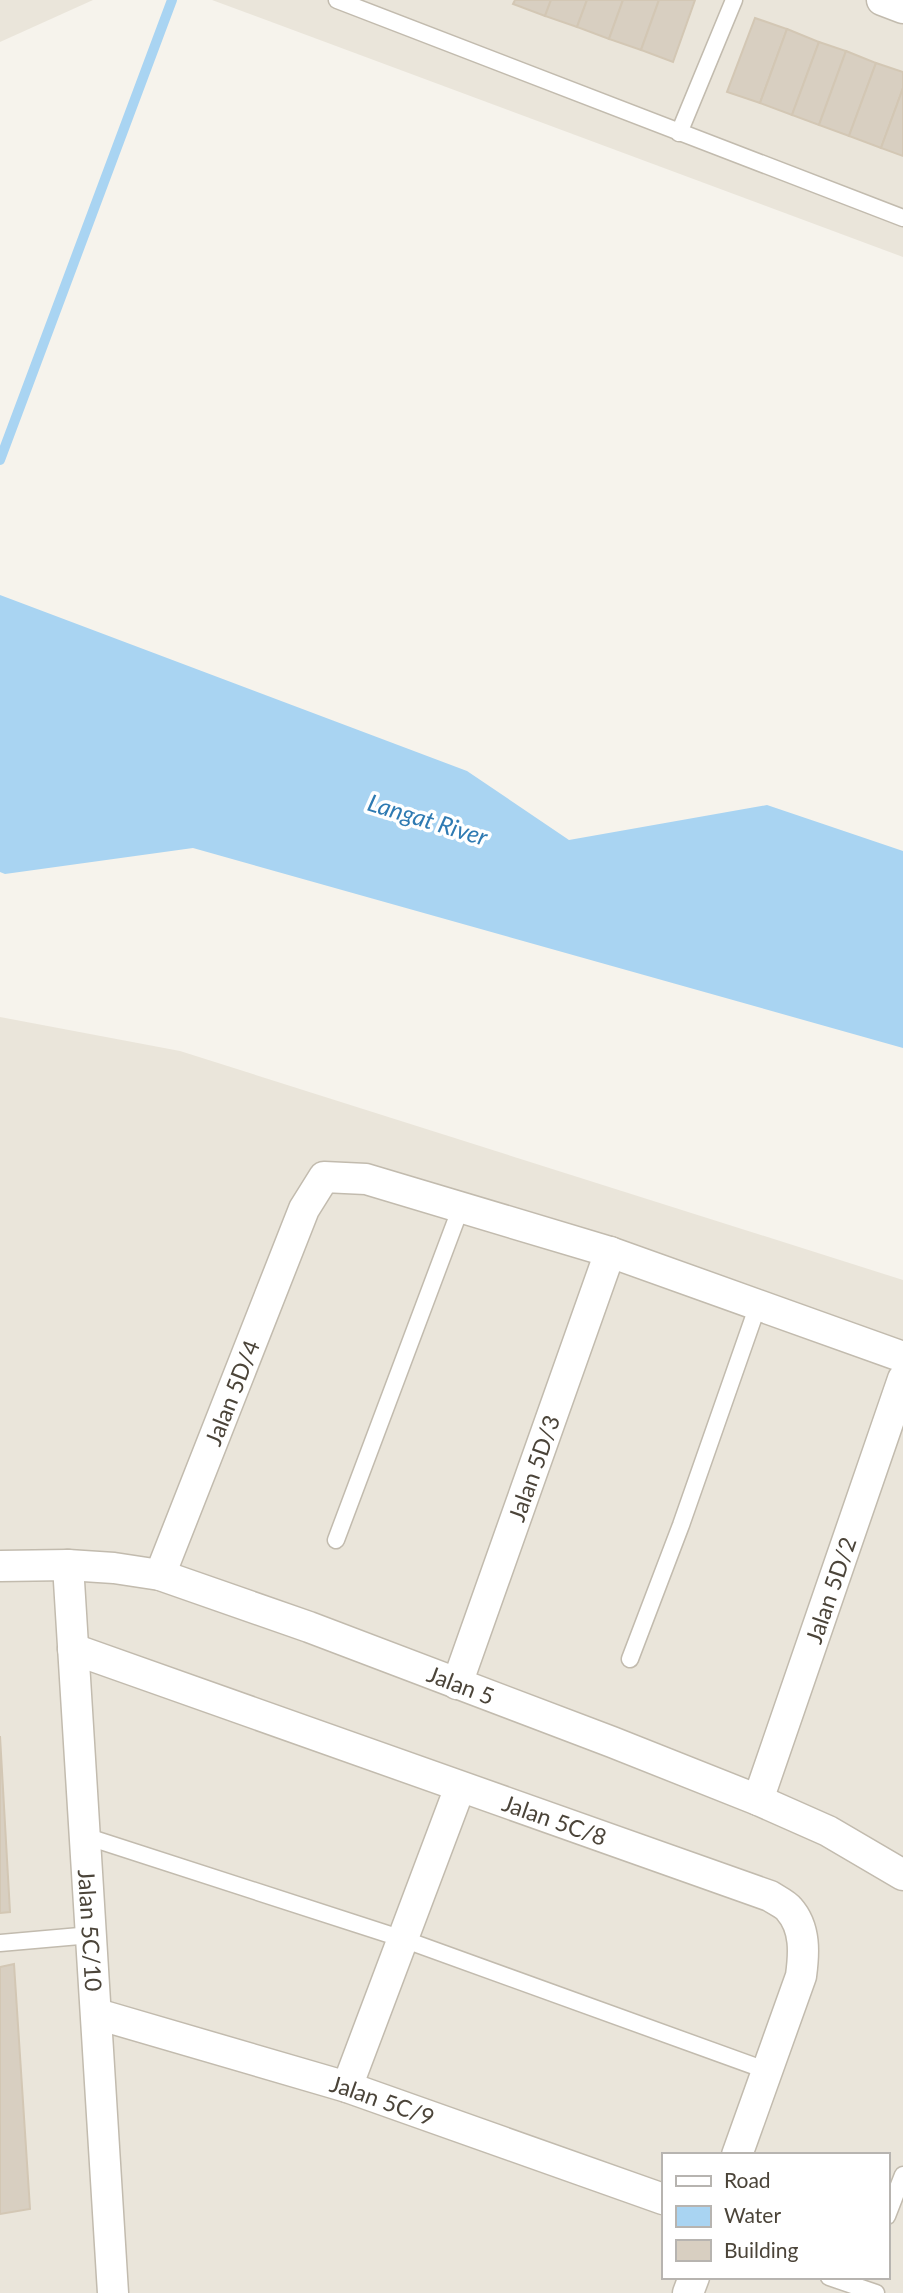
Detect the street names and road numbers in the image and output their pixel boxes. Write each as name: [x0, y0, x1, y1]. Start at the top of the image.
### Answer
street label: Jalan 5D/4: [198, 1336, 265, 1449]
street label: Jalan 5D/3: [502, 1411, 565, 1525]
street label: Jalan 5D/2: [799, 1533, 862, 1647]
street label: Jalan 5: [423, 1659, 499, 1710]
street label: Jalan 5C/8: [499, 1788, 611, 1851]
street label: Jalan 5C/10: [73, 1868, 108, 1992]
street label: Jalan 5C/9: [327, 2069, 438, 2131]

